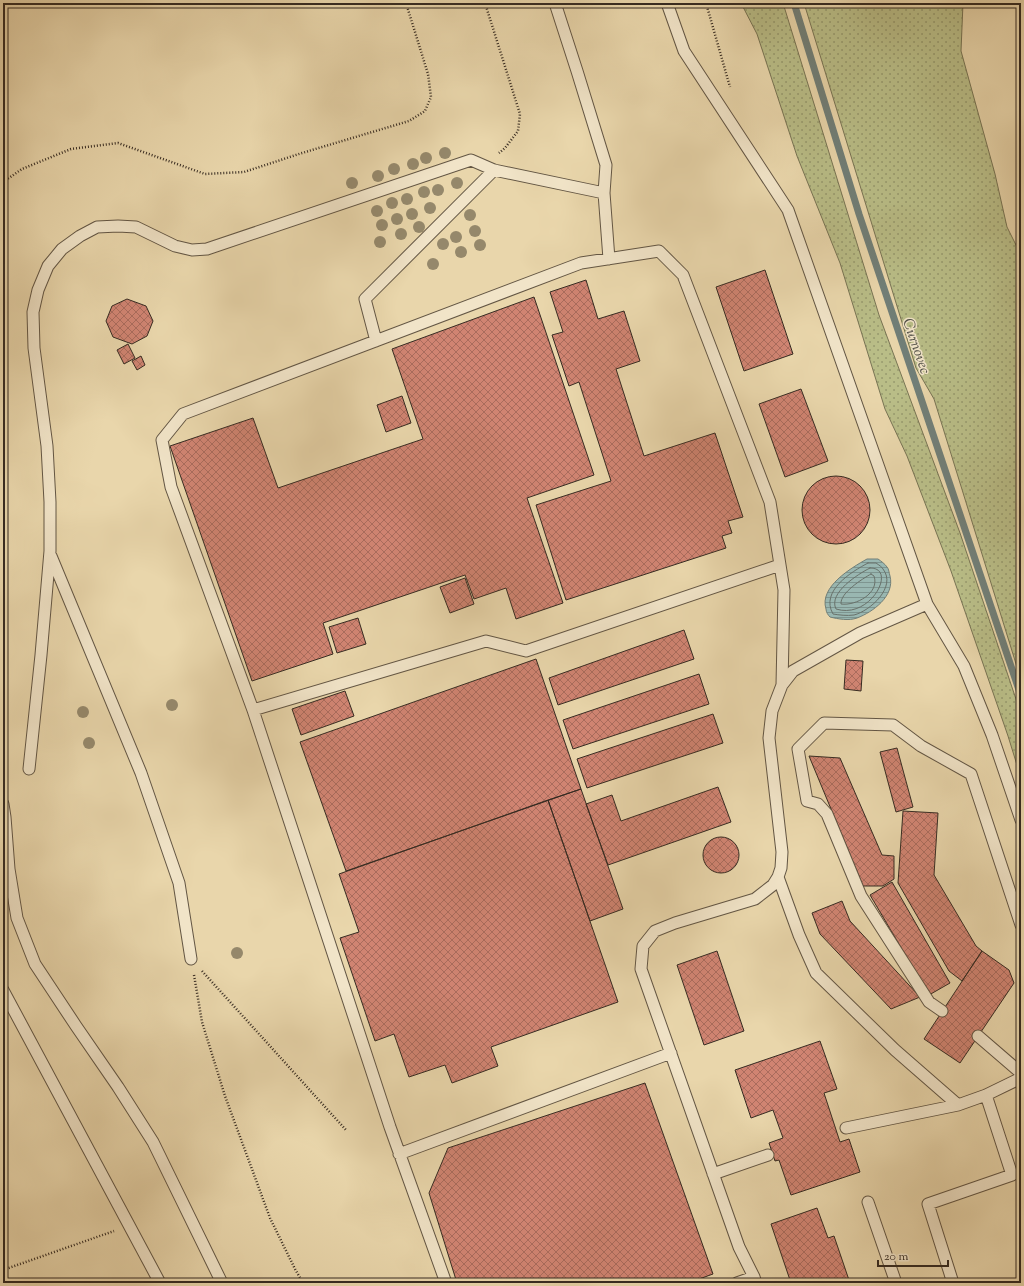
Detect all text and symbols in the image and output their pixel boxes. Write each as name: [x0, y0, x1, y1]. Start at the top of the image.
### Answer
water label: Curnovec: [896, 316, 935, 377]
scale bar: [878, 1242, 948, 1268]
text: 20 m: [884, 1248, 909, 1266]

